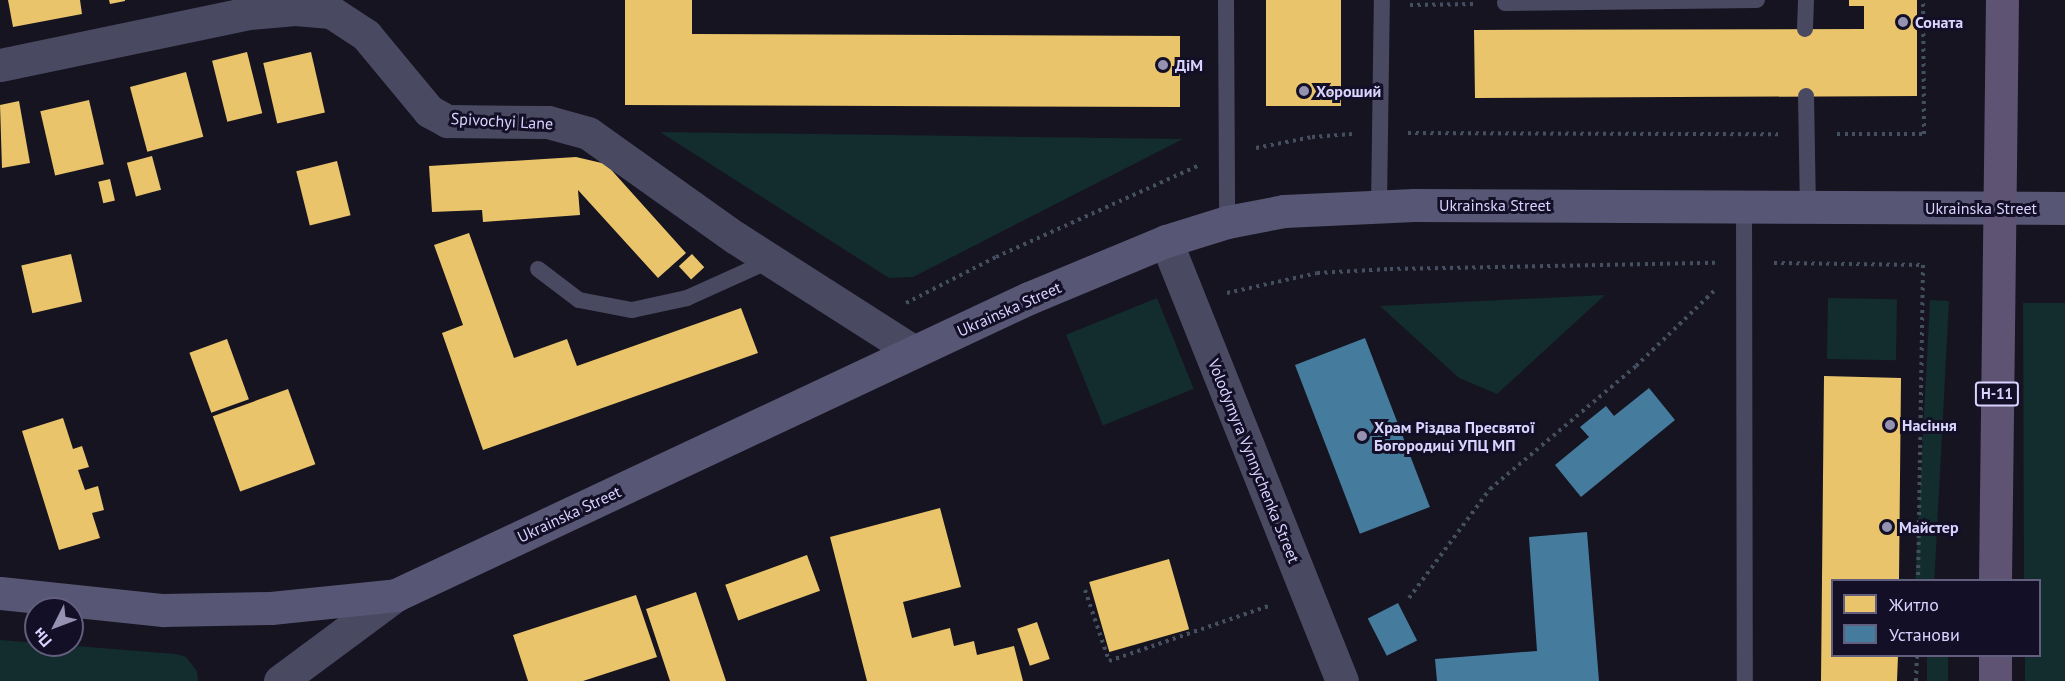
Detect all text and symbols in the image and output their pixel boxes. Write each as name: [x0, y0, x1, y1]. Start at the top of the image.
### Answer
place label: Соната: [1915, 12, 1963, 32]
marker: Соната: [1896, 15, 1910, 29]
place label: ДіМ: [1175, 55, 1203, 75]
marker: ДіМ: [1156, 58, 1170, 72]
place label: Хороший: [1316, 81, 1381, 101]
marker: Хороший: [1297, 84, 1311, 98]
street label: Spivochyi Lane: [450, 109, 554, 133]
street label: Ukrainska Street: [1439, 195, 1551, 215]
street label: Ukrainska Street: [1925, 198, 2037, 218]
street label: Ukrainska Street: [954, 277, 1064, 341]
street label: Volodymyra Vynnychenka Street: [1204, 356, 1304, 566]
road number: Н-11: [1974, 382, 2020, 406]
place label: Насіння: [1902, 415, 1957, 435]
place label: Храм Різдва Пресвятої Богородиці УПЦ МП: [1374, 417, 1535, 455]
marker: Насіння: [1883, 418, 1897, 432]
marker: Храм Різдва Пресвятої Богородиці УПЦ МП: [1355, 429, 1369, 443]
street label: Ukrainska Street: [514, 482, 624, 546]
place label: Майстер: [1899, 517, 1959, 537]
marker: Майстер: [1880, 520, 1894, 534]
legend: [1831, 579, 2041, 657]
text: Житло: [1889, 593, 1939, 616]
north arrow: [24, 597, 84, 657]
text: Установи: [1889, 623, 1960, 646]
text: Пн: [28, 624, 56, 651]

